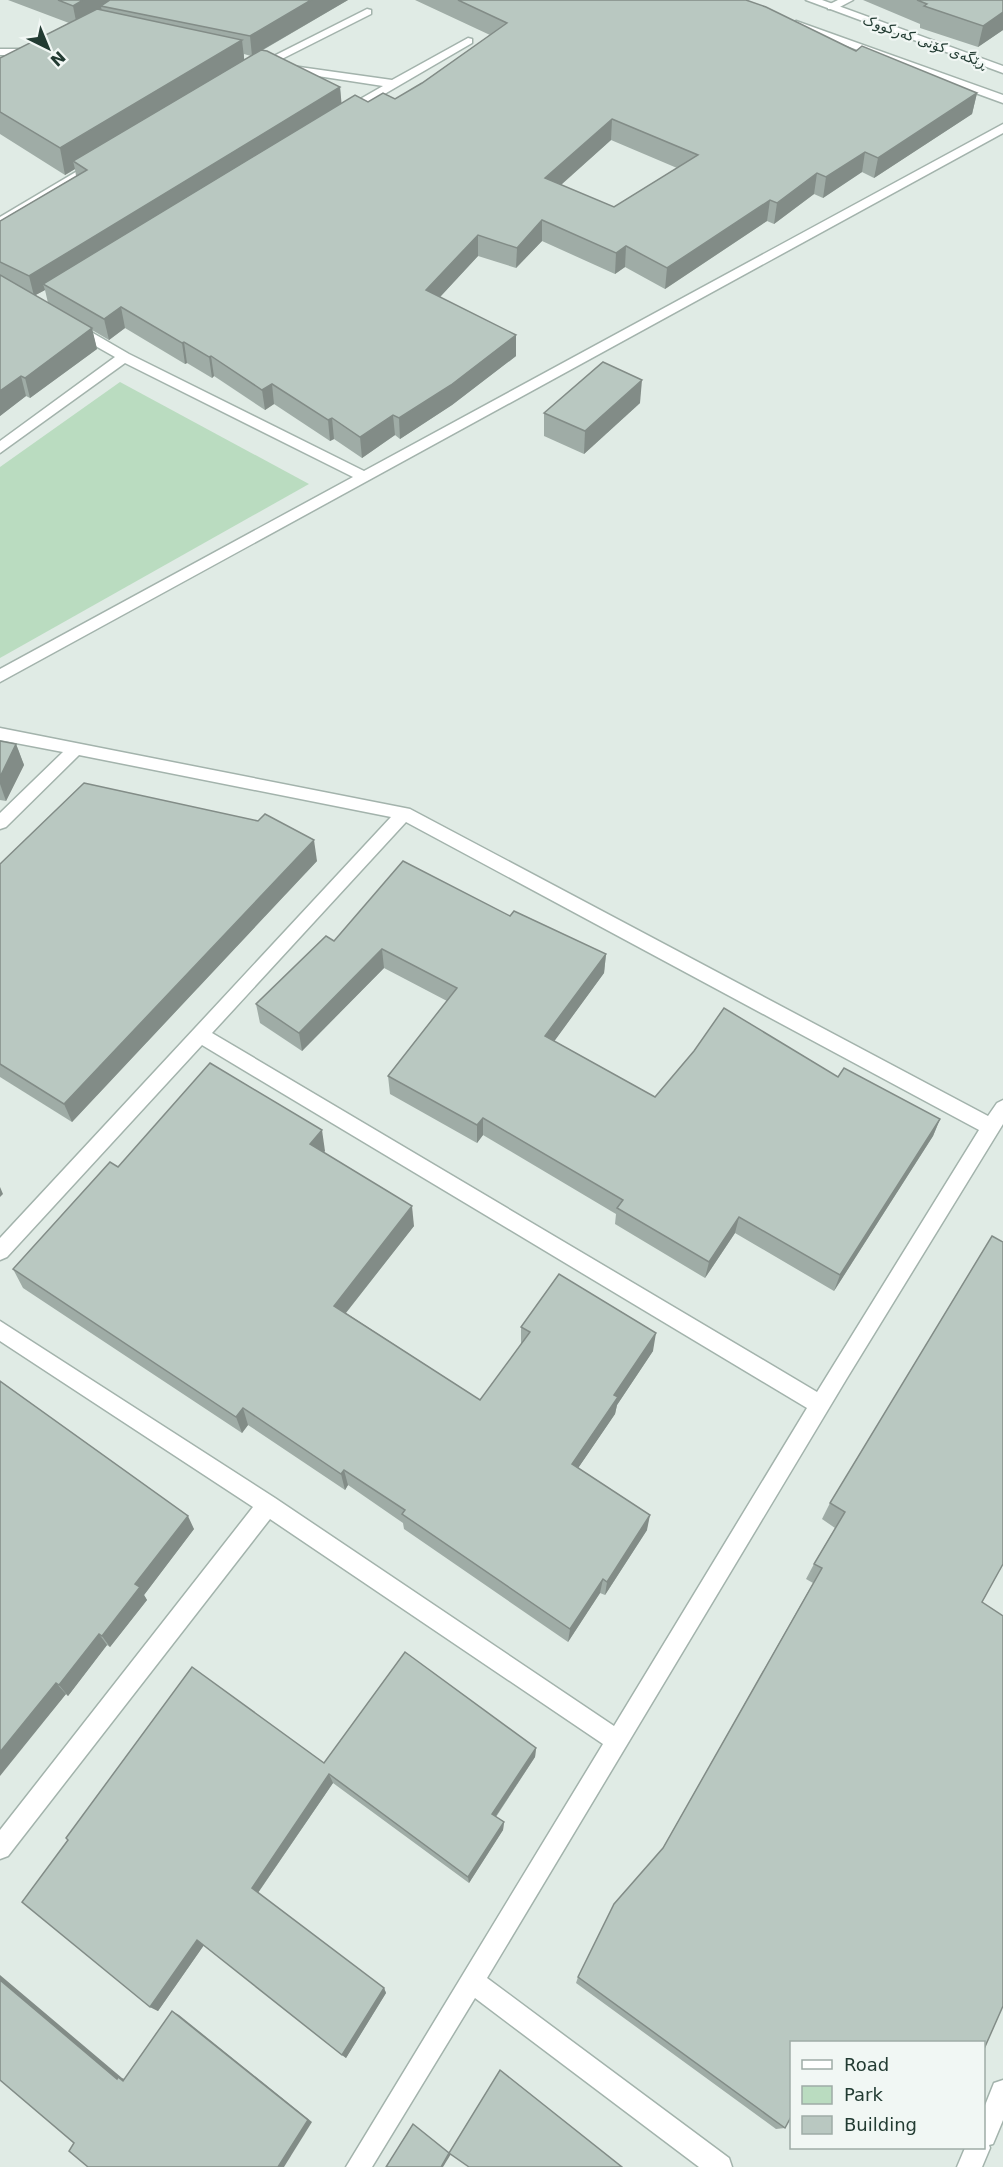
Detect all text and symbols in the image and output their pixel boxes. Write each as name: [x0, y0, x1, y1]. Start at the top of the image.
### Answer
street label: ڕێگەی کۆنی کەرکووک: [860, 11, 990, 72]
north arrow: [18, 18, 78, 78]
text: N: [47, 47, 69, 70]
legend: [790, 2041, 985, 2149]
text: Road: [844, 2054, 889, 2075]
text: Park: [844, 2084, 883, 2105]
text: Building: [844, 2114, 917, 2135]

